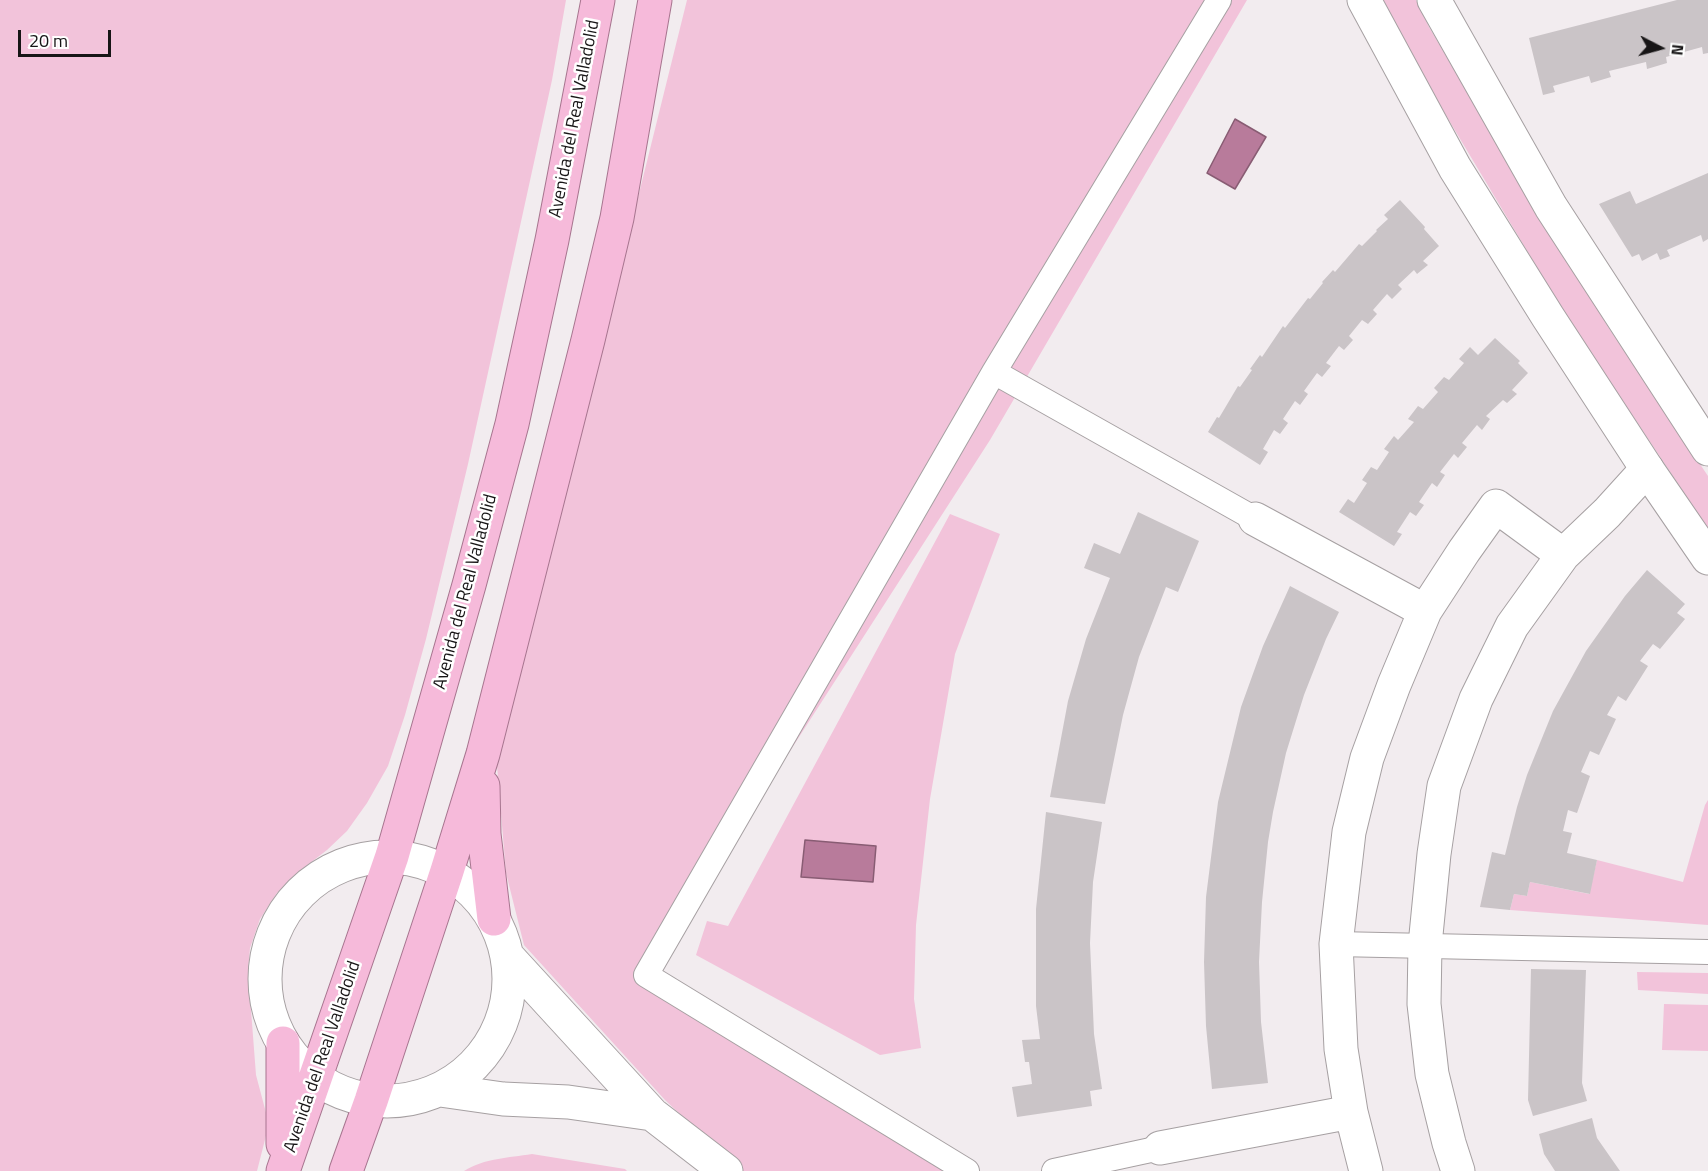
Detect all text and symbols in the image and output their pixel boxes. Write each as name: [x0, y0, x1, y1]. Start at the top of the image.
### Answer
scale bar: [21, 18, 114, 56]
street label: Avenida del Real Valladolid: [545, 18, 605, 220]
north arrow: [1630, 18, 1690, 78]
text: 20 m: [29, 27, 68, 54]
text: N: [1665, 43, 1690, 57]
street label: Avenida del Real Valladolid: [430, 492, 502, 692]
street label: Avenida del Real Valladolid: [280, 958, 366, 1156]

